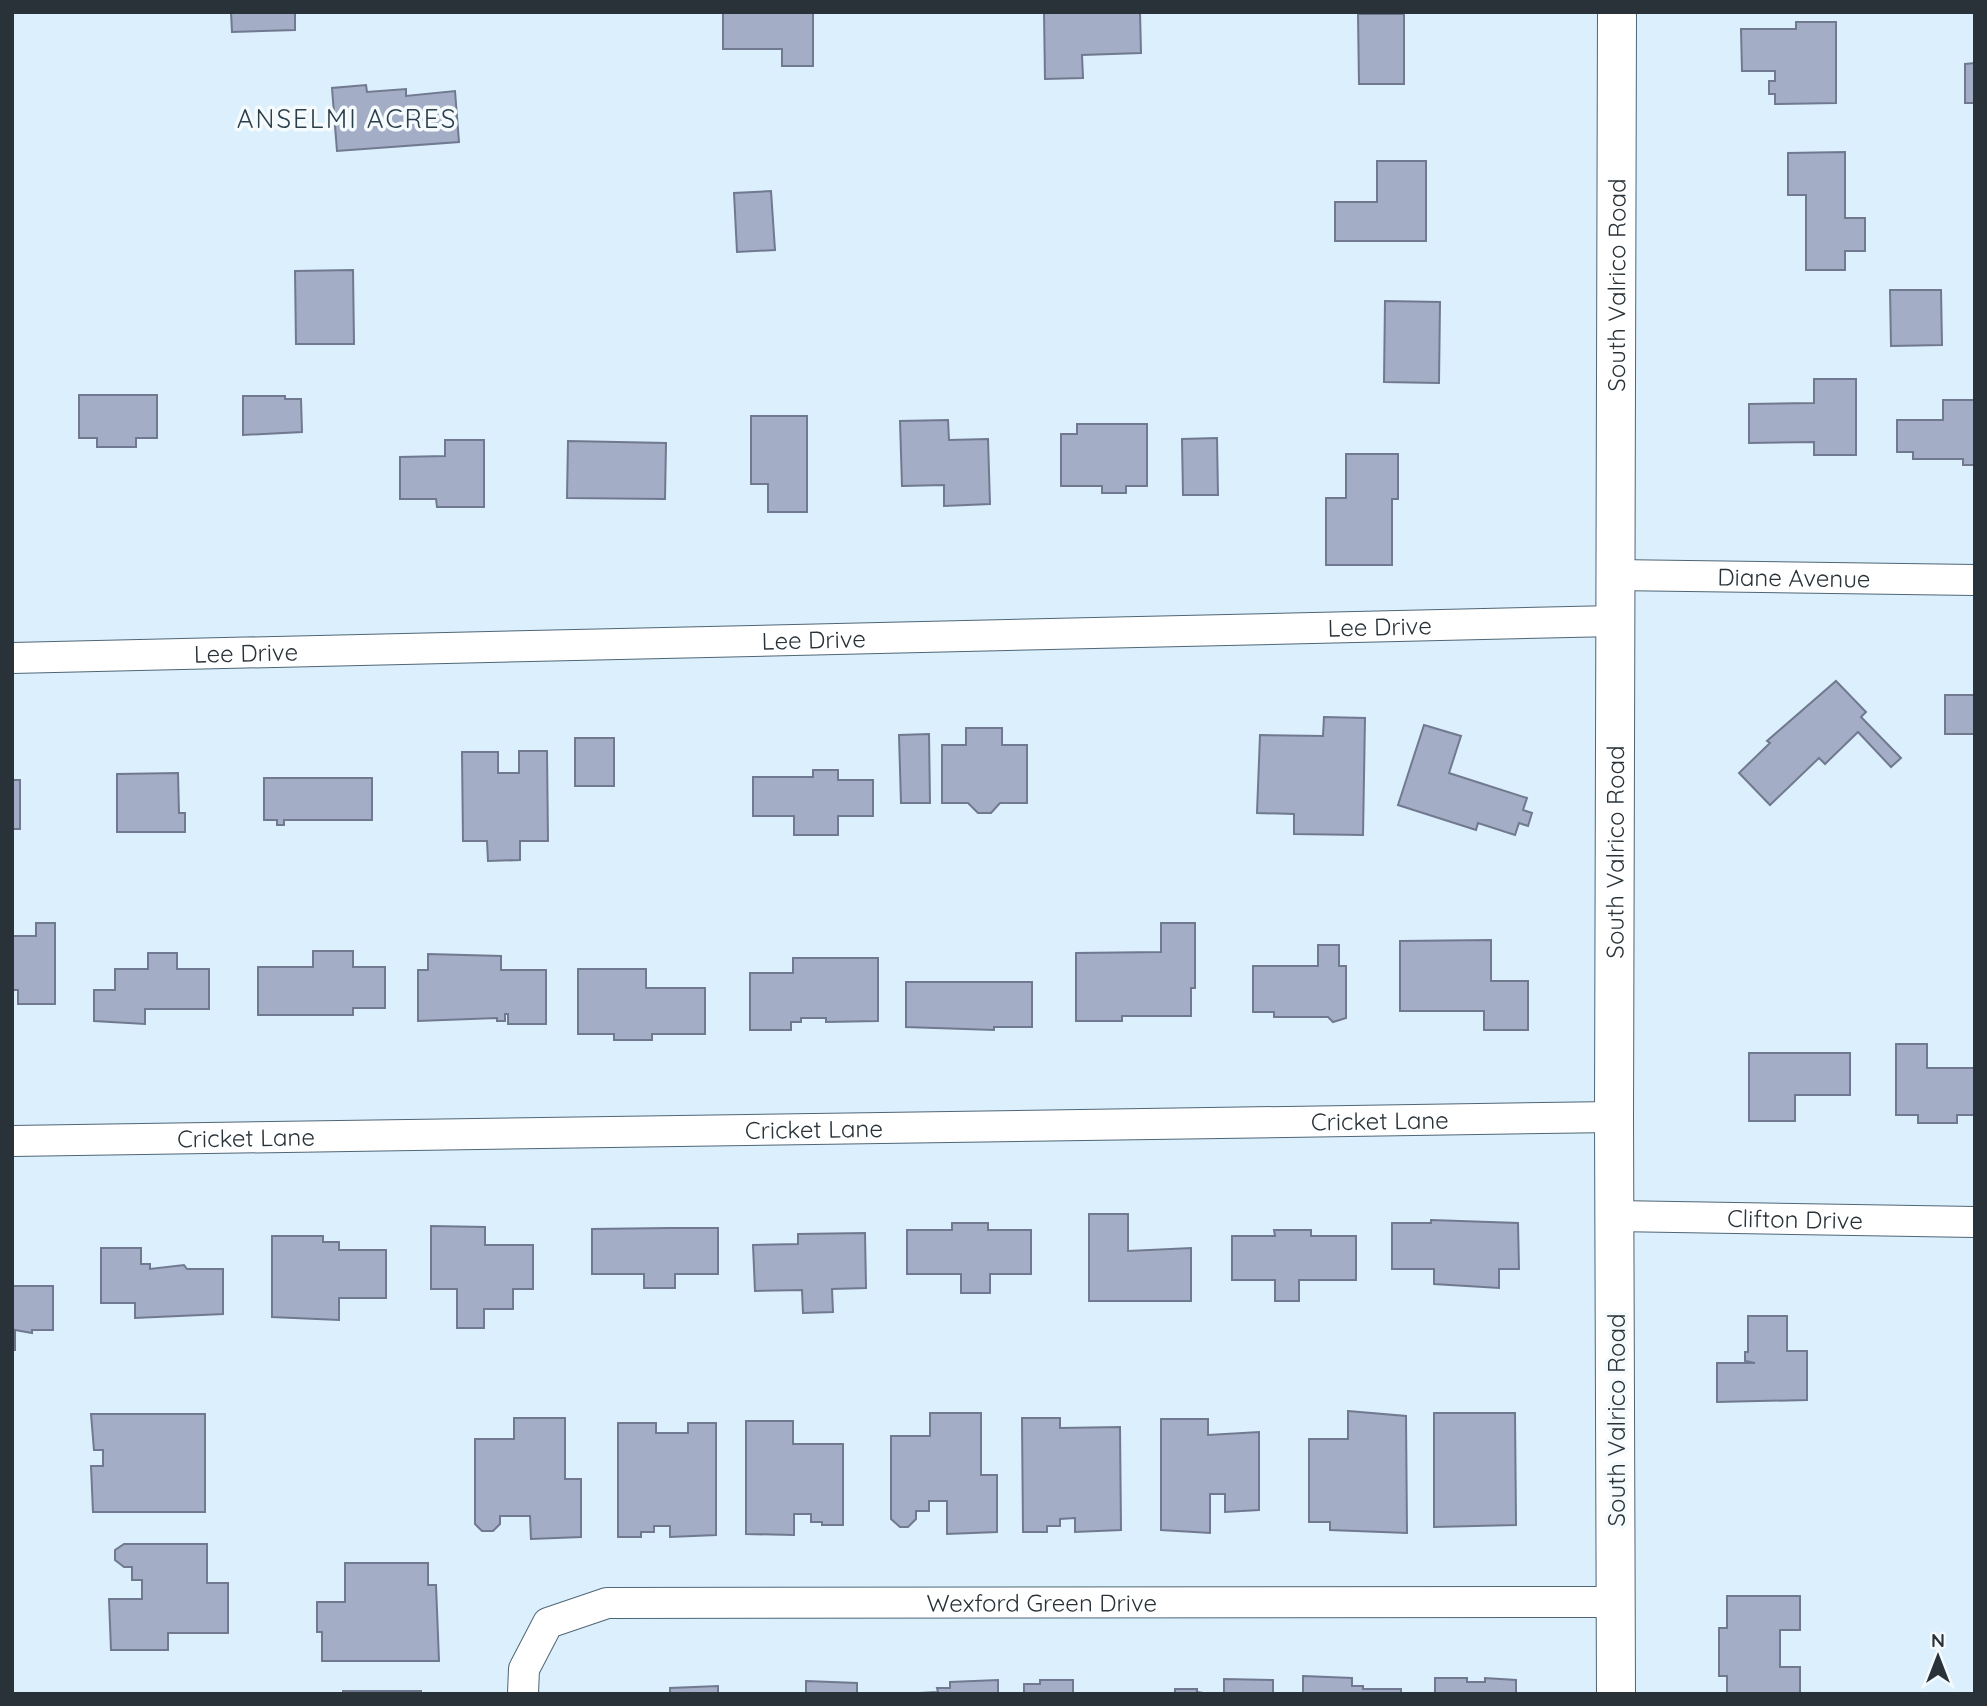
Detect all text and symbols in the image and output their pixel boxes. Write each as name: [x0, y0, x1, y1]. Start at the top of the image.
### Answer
district label: ANSELMI ACRES: [237, 102, 457, 135]
street label: South Valrico Road: [1601, 178, 1632, 392]
street label: Diane Avenue: [1717, 561, 1871, 594]
street label: Lee Drive: [1327, 610, 1432, 643]
street label: Lee Drive: [761, 623, 866, 656]
street label: Lee Drive: [193, 636, 298, 669]
street label: South Valrico Road: [1599, 745, 1630, 959]
street label: Cricket Lane: [1311, 1104, 1449, 1137]
street label: Cricket Lane: [745, 1113, 883, 1145]
street label: Cricket Lane: [177, 1121, 315, 1154]
street label: Clifton Drive: [1727, 1203, 1863, 1235]
street label: South Valrico Road: [1601, 1313, 1631, 1527]
street label: Wexford Green Drive: [926, 1587, 1157, 1618]
north arrow: [1903, 1622, 1973, 1692]
text: N: [1931, 1628, 1945, 1652]

